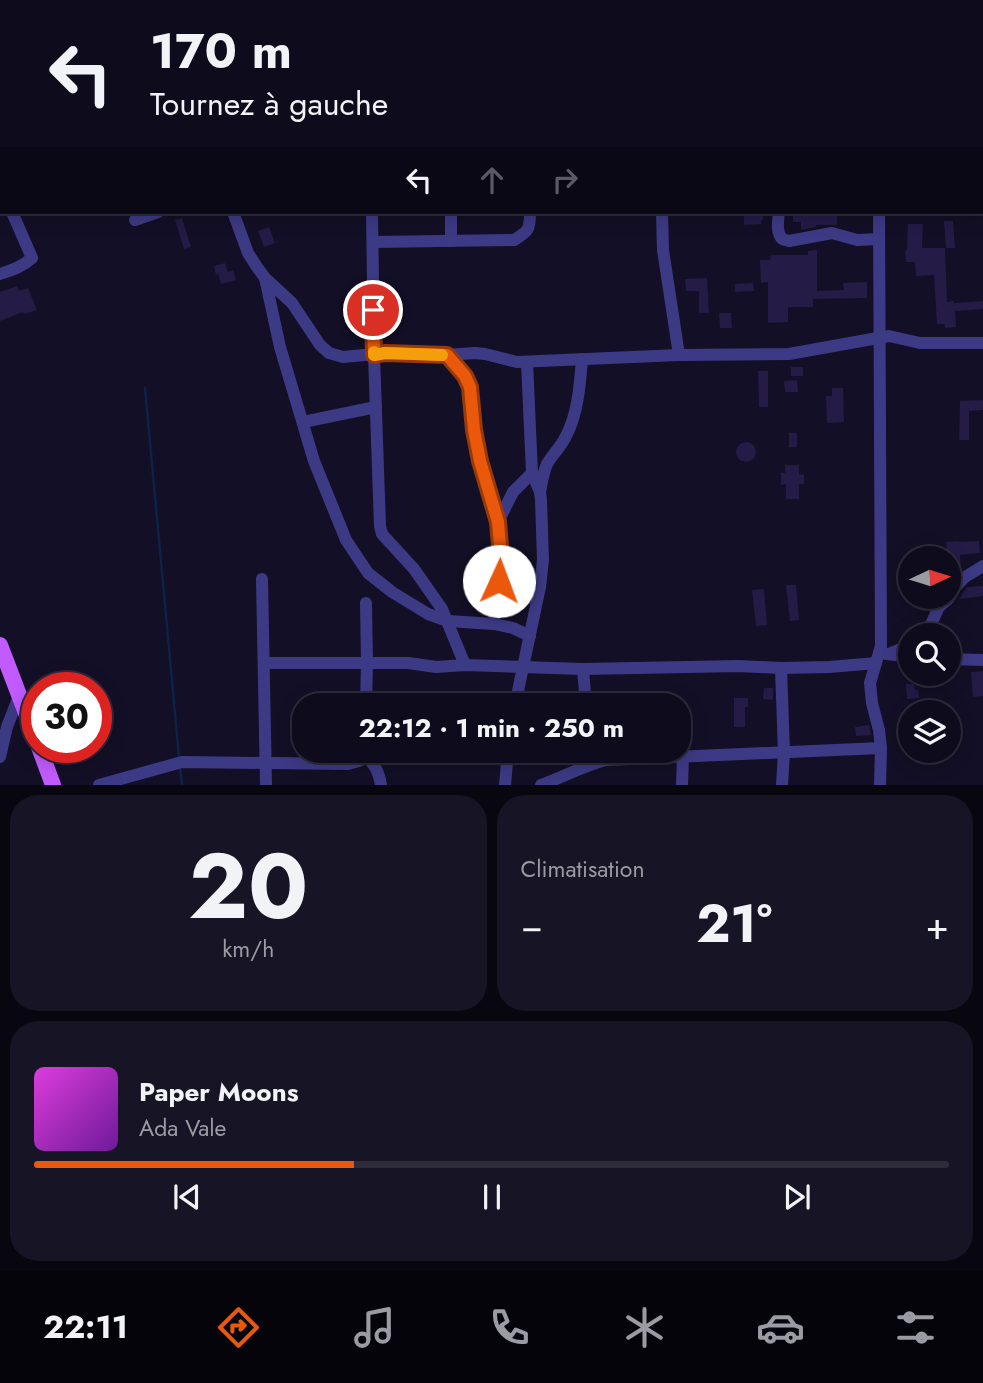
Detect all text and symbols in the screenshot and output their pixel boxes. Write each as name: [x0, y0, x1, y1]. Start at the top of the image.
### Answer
text: 170 m: [150, 16, 292, 86]
icon: left: [35, 28, 126, 119]
text: Tournez à gauche: [150, 81, 388, 127]
icon: left: [400, 161, 438, 199]
icon: ahead: [473, 161, 511, 199]
icon: right: [546, 161, 584, 199]
pin: [343, 280, 403, 340]
icon: arrive: [354, 291, 392, 329]
position arrow: [462, 544, 536, 618]
north arrow: [898, 546, 961, 609]
map controls: [898, 546, 961, 763]
button: search: [898, 623, 961, 686]
speed limit sign: 30: [21, 672, 112, 763]
button: layers: [898, 700, 961, 763]
text: 22:12 · 1 min · 250 m: [359, 709, 624, 747]
text: 20: [188, 821, 308, 952]
text: Climatisation: [521, 852, 645, 886]
text: 21°: [696, 886, 772, 962]
text: −: [521, 898, 543, 953]
text: +: [926, 898, 949, 953]
text: km/h: [222, 932, 274, 966]
text: Paper Moons: [139, 1073, 299, 1111]
text: Ada Vale: [139, 1111, 226, 1145]
icon: previous: [168, 1178, 206, 1216]
icon: pause: [473, 1178, 511, 1216]
icon: next: [778, 1178, 816, 1216]
icon: directions: [214, 1303, 263, 1352]
icon: music: [350, 1303, 399, 1352]
icon: phone: [485, 1303, 534, 1352]
icon: climate: [620, 1303, 669, 1352]
icon: car: [756, 1303, 805, 1352]
icon: filters: [891, 1303, 940, 1352]
text: 22:11: [43, 1304, 128, 1350]

